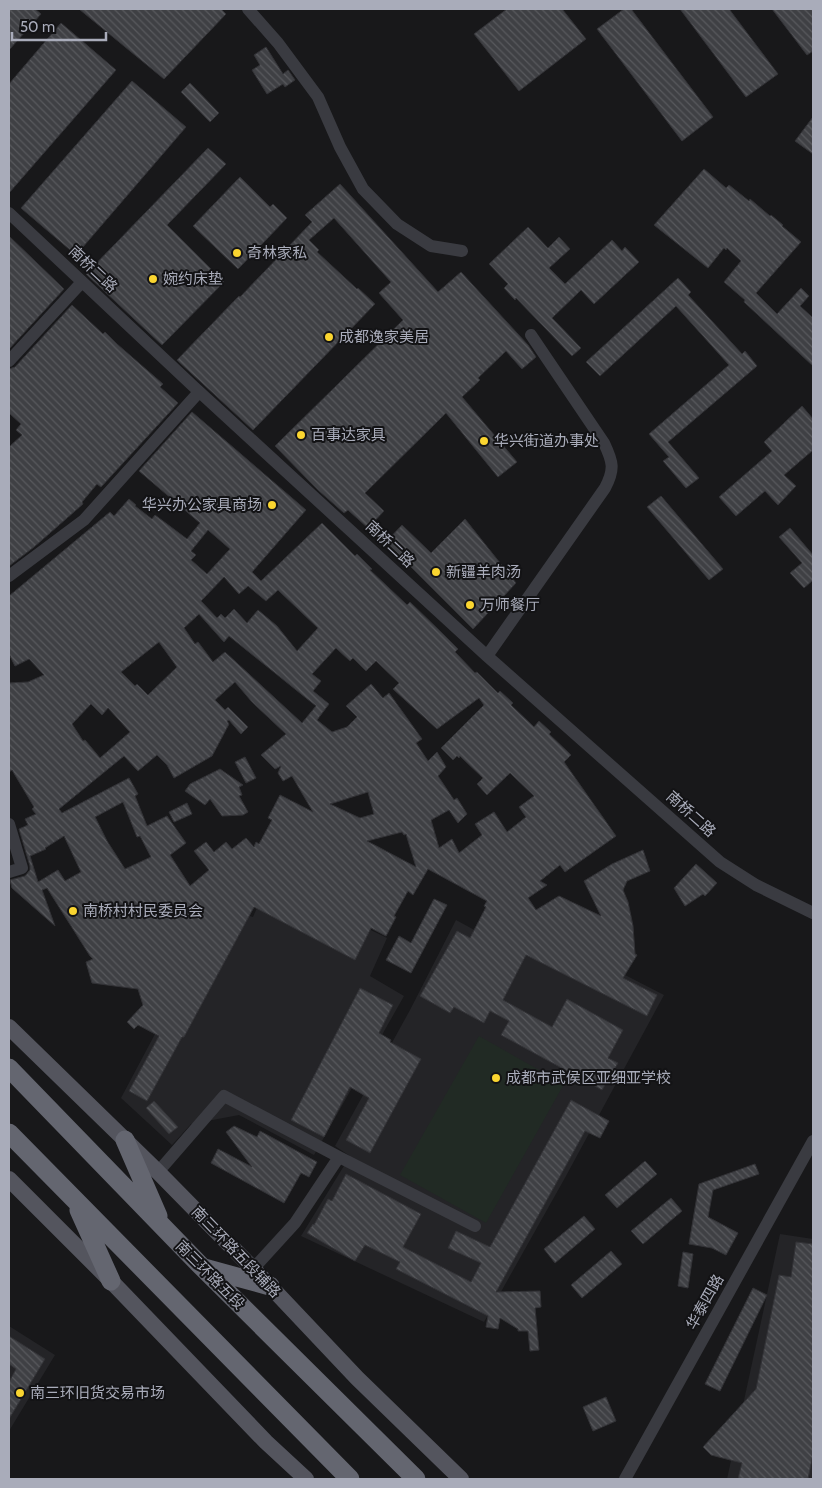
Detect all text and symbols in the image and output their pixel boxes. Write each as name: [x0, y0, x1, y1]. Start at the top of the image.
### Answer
scale bar: [12, 10, 106, 42]
text: 50 m: [20, 18, 55, 36]
street label: 南桥二路: [65, 242, 121, 296]
place label: 奇林家私: [247, 244, 307, 262]
marker: 奇林家私: [231, 247, 243, 259]
place label: 婉约床垫: [163, 270, 223, 288]
marker: 婉约床垫: [147, 273, 159, 285]
place label: 成都逸家美居: [339, 328, 429, 346]
marker: 成都逸家美居: [323, 331, 335, 343]
place label: 百事达家具: [311, 426, 386, 444]
marker: 百事达家具: [295, 429, 307, 441]
place label: 华兴街道办事处: [494, 432, 599, 450]
marker: 华兴街道办事处: [478, 435, 490, 447]
place label: 华兴办公家具商场: [142, 496, 262, 514]
marker: 华兴办公家具商场: [266, 499, 278, 511]
street label: 南桥二路: [362, 517, 418, 571]
place label: 新疆羊肉汤: [446, 563, 521, 581]
marker: 新疆羊肉汤: [430, 566, 442, 578]
place label: 万师餐厅: [480, 596, 540, 614]
marker: 万师餐厅: [464, 599, 476, 611]
street label: 南桥二路: [663, 787, 719, 841]
place label: 南桥村村民委员会: [83, 902, 203, 920]
marker: 南桥村村民委员会: [67, 905, 79, 917]
place label: 成都市武侯区亚细亚学校: [506, 1069, 671, 1087]
marker: 成都市武侯区亚细亚学校: [490, 1072, 502, 1084]
street label: 南三环路五段辅路: [188, 1203, 284, 1301]
street label: 南三环路五段: [172, 1237, 248, 1313]
street label: 华泰四路: [683, 1271, 727, 1333]
place label: 南三环旧货交易市场: [30, 1384, 165, 1402]
marker: 南三环旧货交易市场: [14, 1387, 26, 1399]

